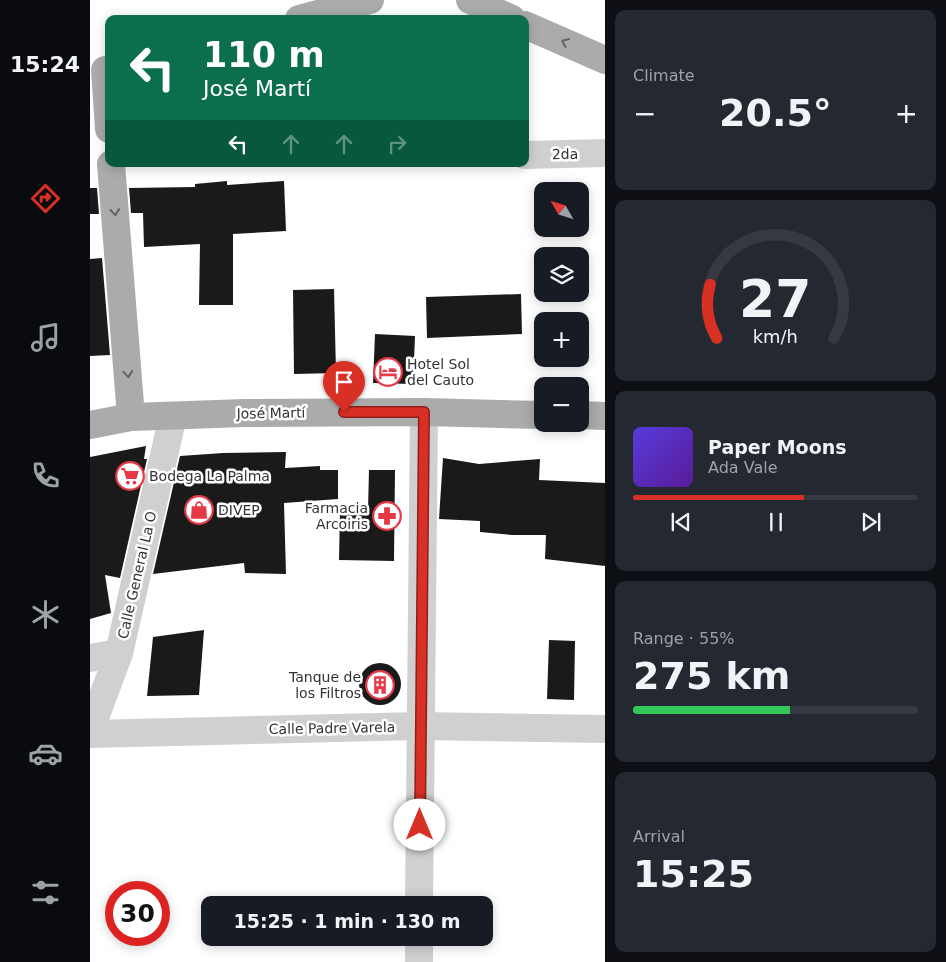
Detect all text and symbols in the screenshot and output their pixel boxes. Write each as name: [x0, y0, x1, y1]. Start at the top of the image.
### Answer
icon: left: [120, 35, 185, 100]
text: 110 m: [203, 35, 325, 75]
one-way arrow: [561, 38, 570, 49]
text: 15:24: [10, 52, 80, 77]
text: Climate: [633, 66, 695, 85]
text: José Martí: [203, 76, 311, 101]
text: 20.5°: [719, 91, 832, 135]
text: −: [633, 97, 656, 130]
text: +: [895, 97, 918, 130]
icon: left: [224, 130, 252, 158]
icon: ahead: [277, 130, 305, 158]
icon: ahead: [330, 130, 358, 158]
icon: right: [383, 130, 411, 158]
street label: 2da: [552, 146, 578, 162]
icon: directions: [28, 181, 63, 216]
north arrow: [534, 182, 589, 238]
map controls: [534, 182, 589, 432]
one-way arrow: [109, 209, 120, 217]
button: layers: [534, 247, 589, 302]
text: 27: [739, 269, 812, 329]
button: +: [534, 312, 589, 367]
icon: music: [28, 320, 63, 355]
text: km/h: [753, 326, 798, 347]
place label: Hotel Sol del Cauto: [407, 356, 474, 388]
hotel icon: Hotel Sol del Cauto: [373, 357, 403, 387]
pin: [323, 361, 365, 412]
icon: arrive: [330, 368, 358, 396]
one-way arrow: [122, 371, 133, 379]
button: −: [534, 377, 589, 432]
street label: José Martí: [235, 404, 307, 422]
text: Paper Moons: [708, 436, 847, 458]
icon: phone: [28, 458, 63, 493]
text: Ada Vale: [708, 458, 778, 477]
supermarket icon: Bodega La Palma: [115, 461, 145, 491]
place label: Bodega La Palma: [149, 468, 270, 484]
shop icon: DIVEP: [184, 495, 214, 525]
place label: Farmacia Arcoiris: [305, 500, 368, 532]
pharmacy icon: Farmacia Arcoiris: [372, 501, 402, 531]
place label: DIVEP: [218, 502, 260, 518]
icon: previous: [667, 508, 695, 536]
icon: pause: [762, 508, 790, 536]
icon: next: [857, 508, 885, 536]
street label: Calle General La O: [115, 510, 159, 640]
icon: climate: [28, 597, 63, 632]
text: Range · 55%: [633, 629, 735, 648]
text: 275 km: [633, 654, 790, 698]
place label: Tanque de los Filtros: [288, 669, 361, 701]
building icon: Tanque de los Filtros: [365, 670, 395, 700]
street label: Calle Padre Varela: [269, 719, 395, 737]
icon: car: [28, 736, 63, 771]
position arrow: [393, 798, 445, 850]
text: Arrival: [633, 827, 685, 846]
text: 15:25: [633, 852, 754, 896]
icon: filters: [28, 875, 63, 910]
speed limit sign: 30: [105, 881, 170, 946]
text: 15:25 · 1 min · 130 m: [233, 910, 461, 932]

